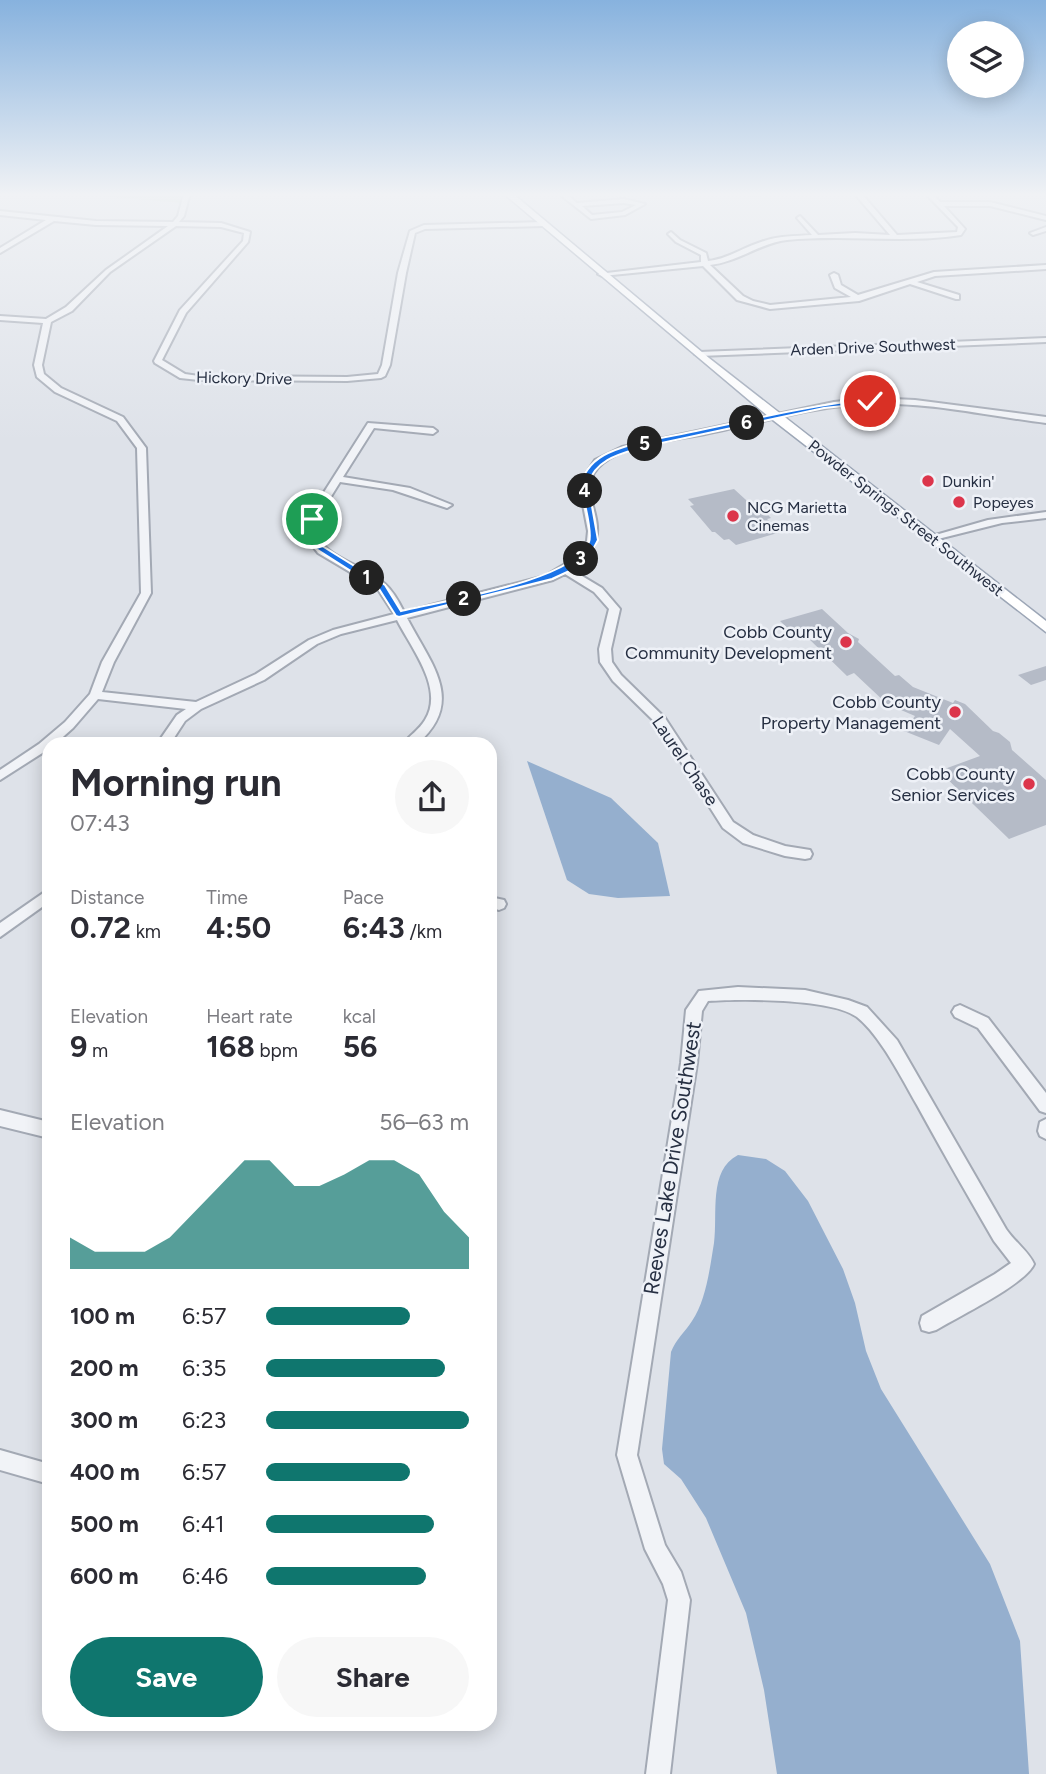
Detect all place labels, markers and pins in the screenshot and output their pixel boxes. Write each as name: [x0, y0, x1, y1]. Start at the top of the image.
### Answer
pin: [840, 371, 900, 431]
pin: 6: [730, 406, 764, 440]
pin: 5: [628, 426, 662, 462]
place label: Dunkin': [942, 472, 994, 491]
marker: Dunkin': [920, 473, 936, 489]
pin: 4: [568, 474, 602, 508]
pin: [282, 489, 342, 549]
place label: Popeyes: [973, 493, 1034, 512]
marker: Popeyes: [951, 494, 967, 510]
place label: NCG Marietta Cinemas: [747, 498, 847, 535]
marker: NCG Marietta Cinemas: [725, 508, 741, 524]
pin: 3: [564, 542, 598, 576]
pin: 1: [350, 560, 384, 596]
pin: 2: [447, 582, 482, 616]
place label: Cobb County Community Development: [625, 621, 833, 664]
marker: Cobb County Community Development: [838, 634, 854, 650]
place label: Cobb County Property Management: [761, 691, 942, 734]
marker: Cobb County Property Management: [947, 704, 963, 720]
place label: Cobb County Senior Services: [890, 763, 1016, 806]
marker: Cobb County Senior Services: [1021, 776, 1037, 792]

